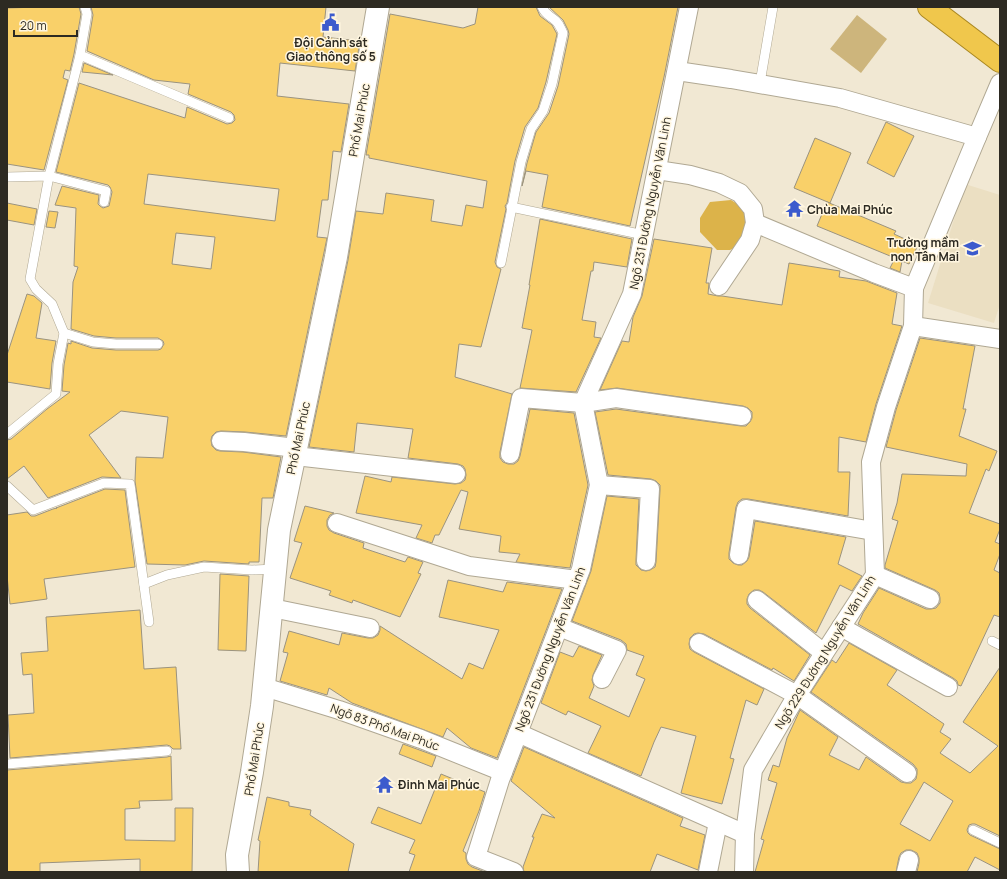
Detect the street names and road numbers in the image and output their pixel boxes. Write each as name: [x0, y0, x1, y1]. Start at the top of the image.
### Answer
street label: Phố Mai Phúc: [344, 82, 374, 158]
street label: Ngõ 231 Đường Nguyễn Văn Linh: [625, 115, 675, 291]
street label: Phố Mai Phúc: [282, 400, 314, 476]
street label: Ngõ 231 Đường Nguyễn Văn Linh: [511, 564, 589, 734]
street label: Ngõ 229 Đường Nguyễn Văn Linh: [771, 572, 879, 732]
street label: Ngõ 83 Phố Mai Phúc: [328, 699, 442, 755]
street label: Phố Mai Phúc: [240, 721, 268, 797]

